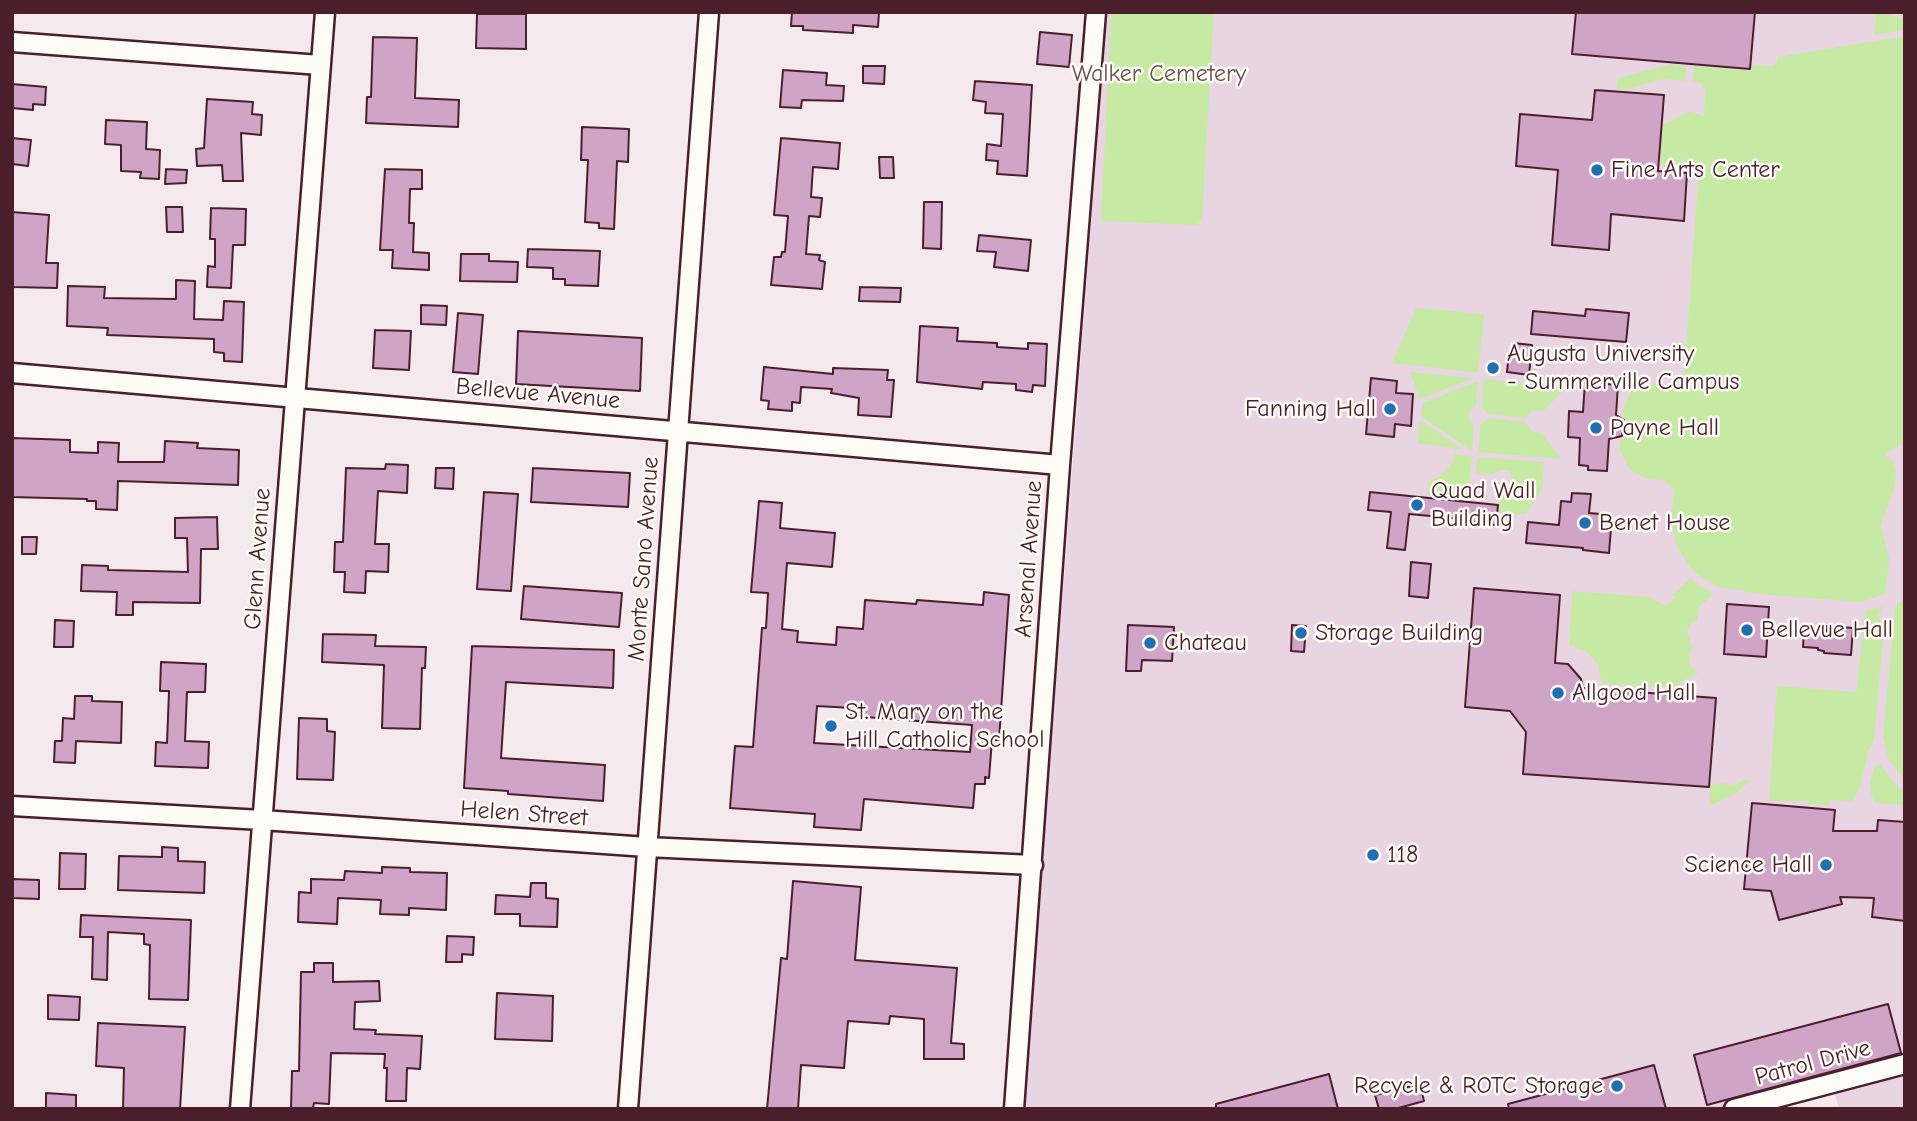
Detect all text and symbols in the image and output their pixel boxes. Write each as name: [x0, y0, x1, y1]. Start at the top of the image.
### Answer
park label: Walker Cemetery: [1072, 60, 1246, 88]
place label: Fine Arts Center: [1611, 156, 1780, 184]
marker: Fine Arts Center: [1589, 162, 1605, 178]
place label: Augusta University - Summerville Campus: [1507, 340, 1739, 396]
marker: Augusta University - Summerville Campus: [1485, 360, 1501, 376]
street label: Bellevue Avenue: [455, 372, 621, 416]
place label: Fanning Hall: [1245, 395, 1376, 423]
marker: Fanning Hall: [1382, 401, 1398, 417]
place label: Payne Hall: [1610, 414, 1719, 442]
marker: Payne Hall: [1588, 420, 1604, 436]
street label: Monte Sano Avenue: [622, 456, 666, 662]
place label: Quad Wall Building: [1431, 477, 1535, 533]
street label: Arsenal Avenue: [1009, 479, 1049, 639]
street label: Glenn Avenue: [239, 487, 277, 631]
marker: Quad Wall Building: [1409, 497, 1425, 513]
place label: Benet House: [1599, 509, 1730, 537]
marker: Benet House: [1577, 515, 1593, 531]
place label: Bellevue Hall: [1761, 616, 1893, 644]
place label: Storage Building: [1315, 619, 1483, 647]
marker: Bellevue Hall: [1739, 622, 1755, 638]
marker: Storage Building: [1293, 625, 1309, 641]
place label: Chateau: [1164, 629, 1247, 657]
marker: Chateau: [1142, 635, 1158, 651]
place label: Allgood Hall: [1572, 679, 1696, 707]
marker: Allgood Hall: [1550, 685, 1566, 701]
place label: St. Mary on the Hill Catholic School: [845, 698, 1044, 754]
marker: St. Mary on the Hill Catholic School: [823, 718, 839, 734]
street label: Helen Street: [459, 795, 589, 833]
place label: 118: [1387, 841, 1418, 869]
marker: 118: [1365, 847, 1381, 863]
place label: Science Hall: [1685, 851, 1812, 879]
marker: Science Hall: [1818, 857, 1834, 873]
street label: Patrol Drive: [1752, 1034, 1874, 1092]
place label: Recycle & ROTC Storage: [1354, 1072, 1603, 1100]
marker: Recycle & ROTC Storage: [1609, 1078, 1625, 1094]

